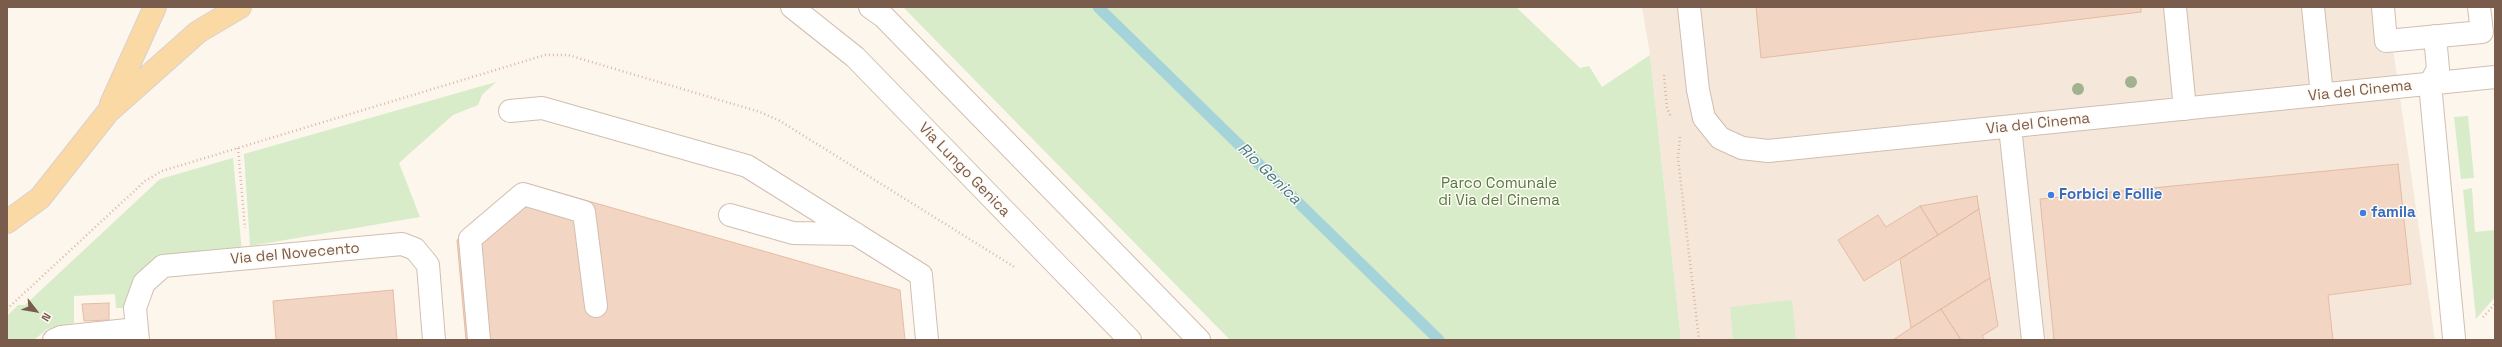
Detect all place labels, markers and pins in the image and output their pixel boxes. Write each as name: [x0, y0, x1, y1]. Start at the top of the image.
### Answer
place label: Forbici e Follie: [2059, 186, 2162, 204]
marker: Forbici e Follie: [2046, 190, 2056, 200]
place label: famila: [2371, 204, 2416, 222]
marker: famila: [2358, 208, 2368, 218]

